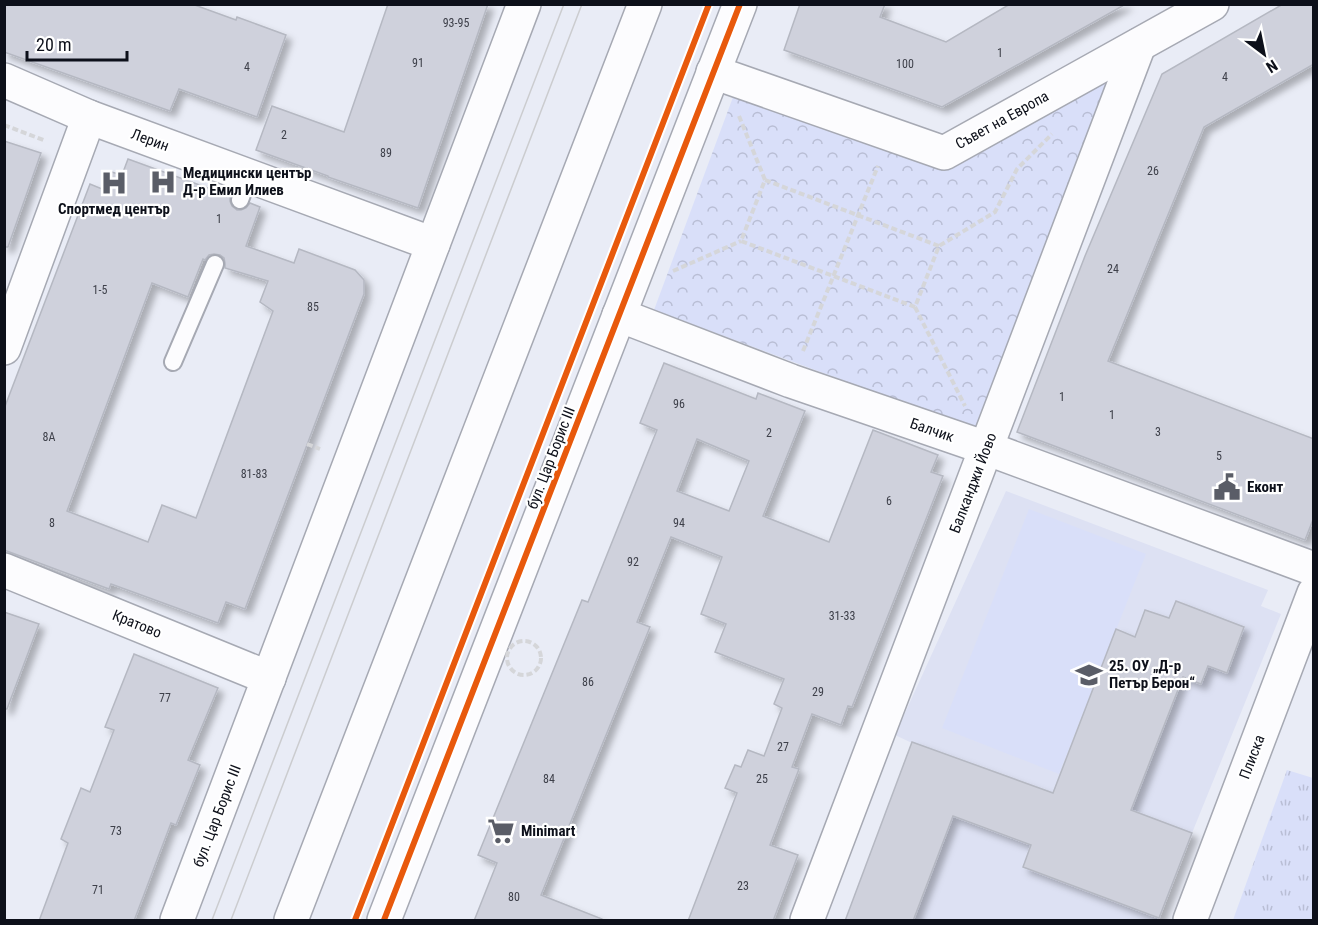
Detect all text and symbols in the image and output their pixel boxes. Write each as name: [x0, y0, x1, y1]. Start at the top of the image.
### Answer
house number: 93-95: [443, 16, 469, 30]
scale bar: [27, 24, 128, 62]
north arrow: [1234, 24, 1294, 84]
text: 20 m: [36, 34, 71, 55]
house number: 1: [997, 46, 1003, 60]
house number: 91: [412, 56, 424, 70]
text: N: [1262, 56, 1281, 77]
house number: 100: [896, 57, 914, 71]
house number: 4: [244, 60, 250, 74]
house number: 4: [1222, 70, 1228, 84]
street label: Съвет на Европа: [952, 87, 1052, 153]
street label: Лерин: [129, 125, 171, 155]
house number: 2: [281, 128, 287, 142]
house number: 89: [380, 146, 392, 160]
place label: Медицински център Д-р Емил Илиев: [183, 164, 312, 199]
house number: 26: [1147, 164, 1159, 178]
hospital icon: Медицински център Д-р Емил Илиев: [148, 167, 178, 197]
hospital icon: Спортмед център: [99, 168, 129, 198]
place label: Спортмед център: [58, 200, 170, 218]
house number: 1: [216, 212, 222, 226]
house number: 24: [1107, 262, 1119, 276]
house number: 1-5: [93, 283, 107, 297]
house number: 85: [307, 300, 319, 314]
house number: 1: [1059, 390, 1065, 404]
house number: 96: [673, 397, 685, 411]
street label: бул. Цар Борис III: [523, 404, 579, 512]
house number: 1: [1109, 408, 1115, 422]
street label: Балчик: [908, 414, 956, 446]
house number: 3: [1155, 425, 1161, 439]
house number: 2: [766, 426, 772, 440]
house number: 8А: [43, 430, 56, 444]
street label: Балканджи Йово: [946, 430, 1000, 536]
house number: 5: [1216, 449, 1222, 463]
house number: 81-83: [241, 467, 267, 481]
public building icon: Еконт: [1212, 472, 1242, 502]
place label: Еконт: [1247, 478, 1283, 496]
house number: 6: [886, 494, 892, 508]
house number: 8: [49, 516, 55, 530]
house number: 94: [673, 516, 685, 530]
house number: 92: [627, 555, 639, 569]
street label: Кратово: [110, 606, 164, 642]
house number: 31-33: [829, 609, 855, 623]
place label: 25. ОУ „Д-р Петър Берон“: [1109, 657, 1195, 692]
school or university icon: 25. ОУ „Д-р Петър Берон“: [1074, 660, 1104, 690]
house number: 86: [582, 675, 594, 689]
house number: 29: [812, 685, 824, 699]
house number: 77: [159, 691, 171, 705]
street label: Плиска: [1235, 732, 1269, 782]
house number: 27: [777, 740, 789, 754]
street label: бул. Цар Борис III: [189, 762, 245, 870]
house number: 84: [543, 772, 555, 786]
house number: 25: [756, 772, 768, 786]
supermarket icon: Minimart: [486, 816, 516, 846]
place label: Minimart: [521, 822, 576, 840]
house number: 73: [110, 824, 122, 838]
house number: 23: [737, 879, 749, 893]
house number: 71: [92, 883, 104, 897]
house number: 80: [508, 890, 520, 904]

